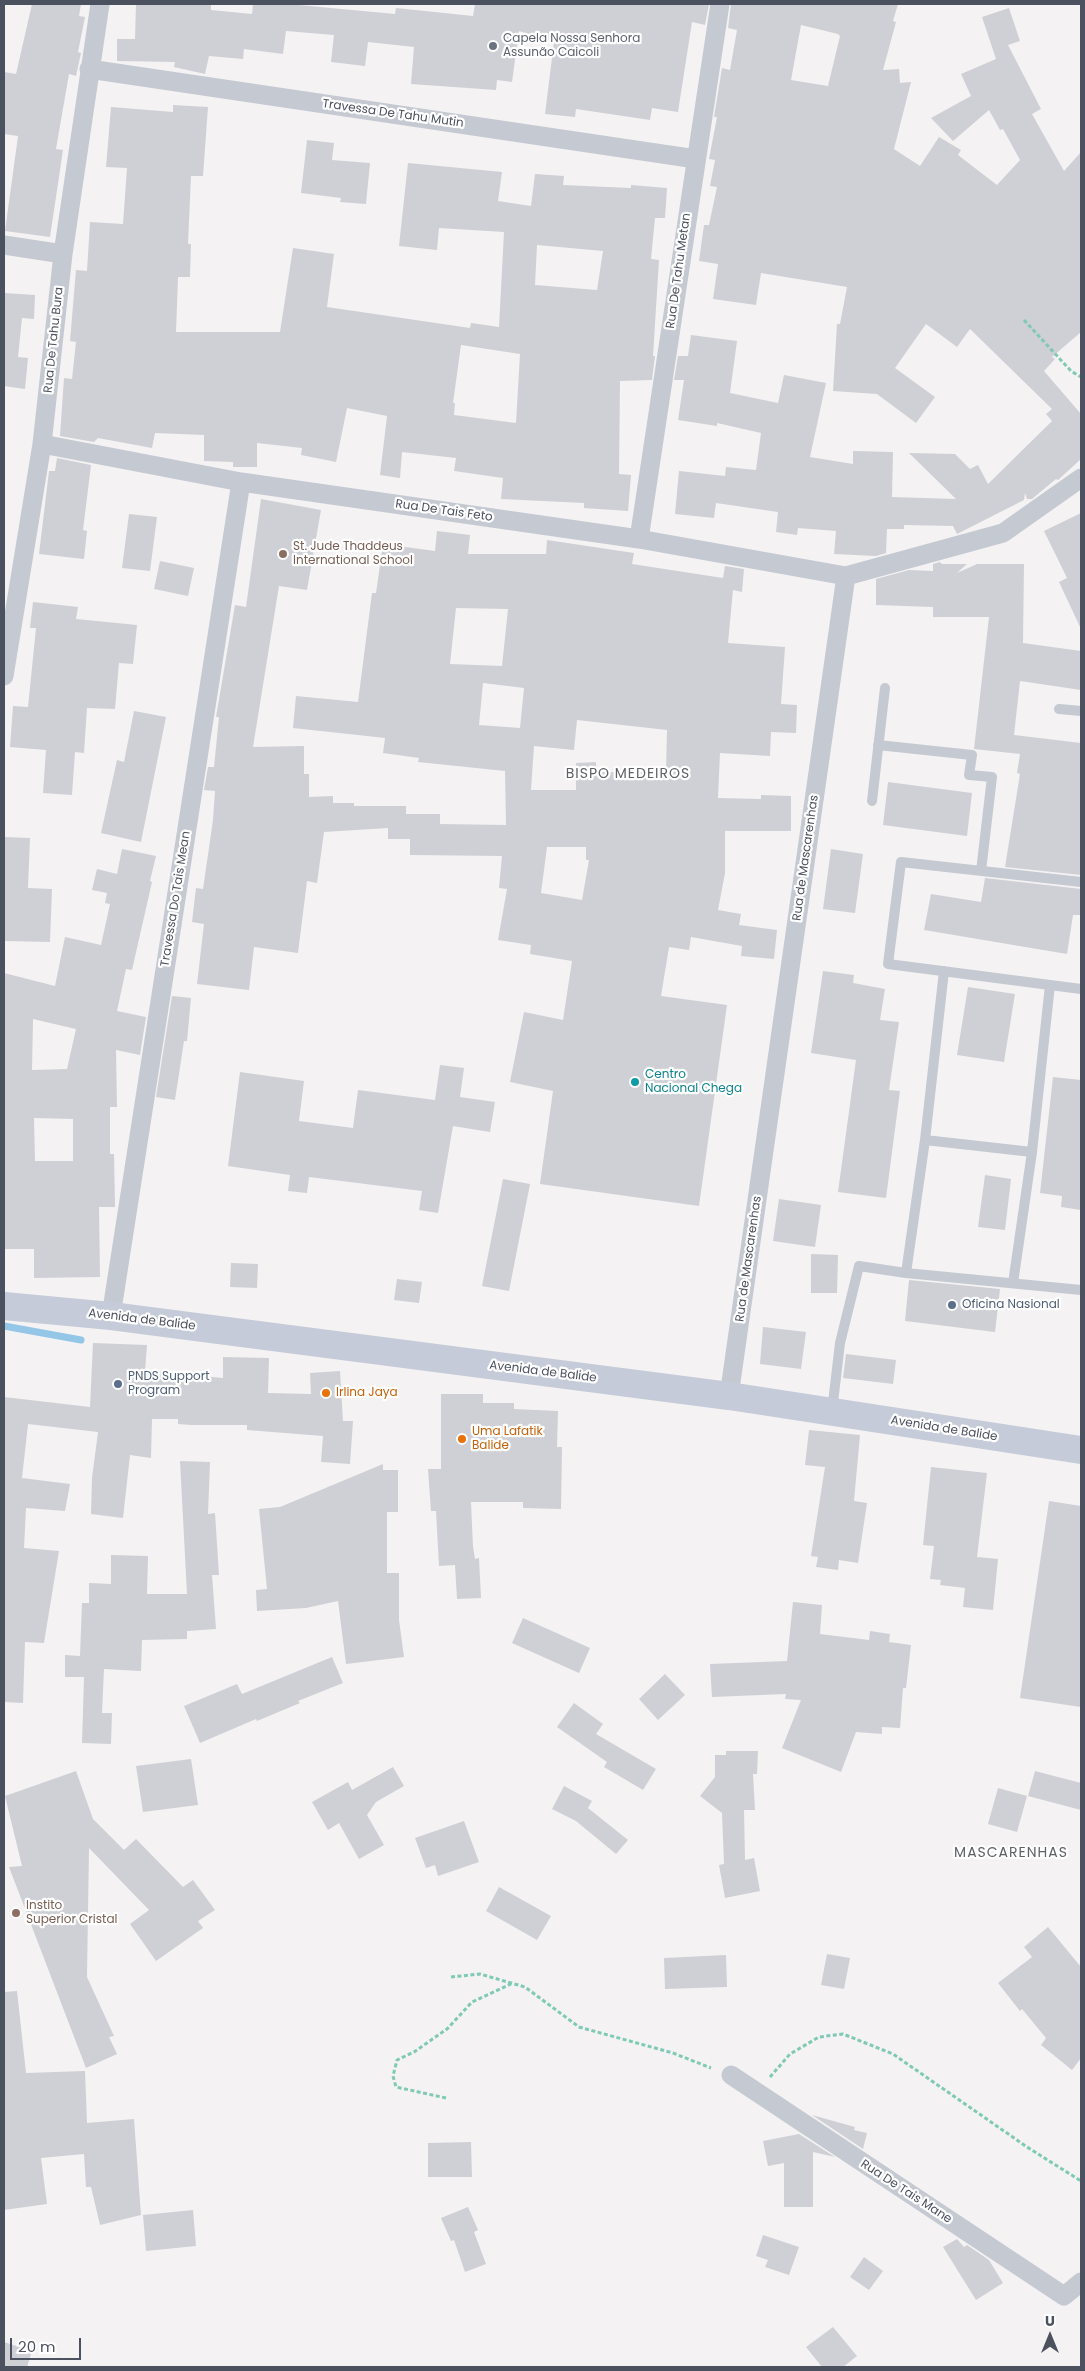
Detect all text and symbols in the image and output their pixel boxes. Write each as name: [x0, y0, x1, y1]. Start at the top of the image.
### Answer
place label: Capela Nossa Senhora Assunão Caicoli: [503, 32, 640, 60]
marker: Capela Nossa Senhora Assunão Caicoli: [487, 40, 499, 52]
street label: Travessa De Tahu Mutin: [321, 97, 465, 131]
street label: Rua De Tahu Metan: [664, 212, 694, 330]
street label: Rua De Tahu Bura: [41, 286, 67, 394]
street label: Rua De Tais Feto: [394, 497, 494, 525]
place label: St. Jude Thaddeus International School: [293, 540, 413, 568]
marker: St. Jude Thaddeus International School: [277, 548, 289, 560]
district label: BISPO MEDEIROS: [564, 766, 692, 782]
street label: Rua de Mascarenhas: [790, 794, 822, 922]
street label: Travessa Do Tais Mean: [158, 830, 194, 968]
place label: Centro Nacional Chega: [645, 1068, 742, 1096]
marker: Centro Nacional Chega: [629, 1076, 641, 1088]
street label: Rua de Mascarenhas: [733, 1195, 765, 1323]
place label: Oficina Nasional: [962, 1298, 1060, 1312]
marker: Oficina Nasional: [946, 1299, 958, 1311]
street label: Avenida de Balide: [88, 1306, 196, 1334]
street label: Avenida de Balide: [489, 1358, 597, 1386]
place label: PNDS Support Program: [128, 1370, 210, 1398]
marker: PNDS Support Program: [112, 1378, 124, 1390]
place label: Irlina Jaya: [336, 1386, 398, 1400]
marker: Irlina Jaya: [320, 1387, 332, 1399]
street label: Avenida de Balide: [890, 1413, 998, 1445]
place label: Uma Lafatik Balide: [472, 1425, 543, 1453]
marker: Uma Lafatik Balide: [456, 1433, 468, 1445]
district label: MASCARENHAS: [953, 1845, 1069, 1861]
place label: Instito Superior Cristal: [26, 1899, 117, 1927]
marker: Instito Superior Cristal: [10, 1907, 22, 1919]
street label: Rua De Tais Mane: [858, 2157, 954, 2227]
north arrow: [1025, 2311, 1075, 2361]
text: U: [1045, 2311, 1055, 2331]
scale bar: [12, 2328, 84, 2360]
text: 20 m: [18, 2336, 56, 2357]

